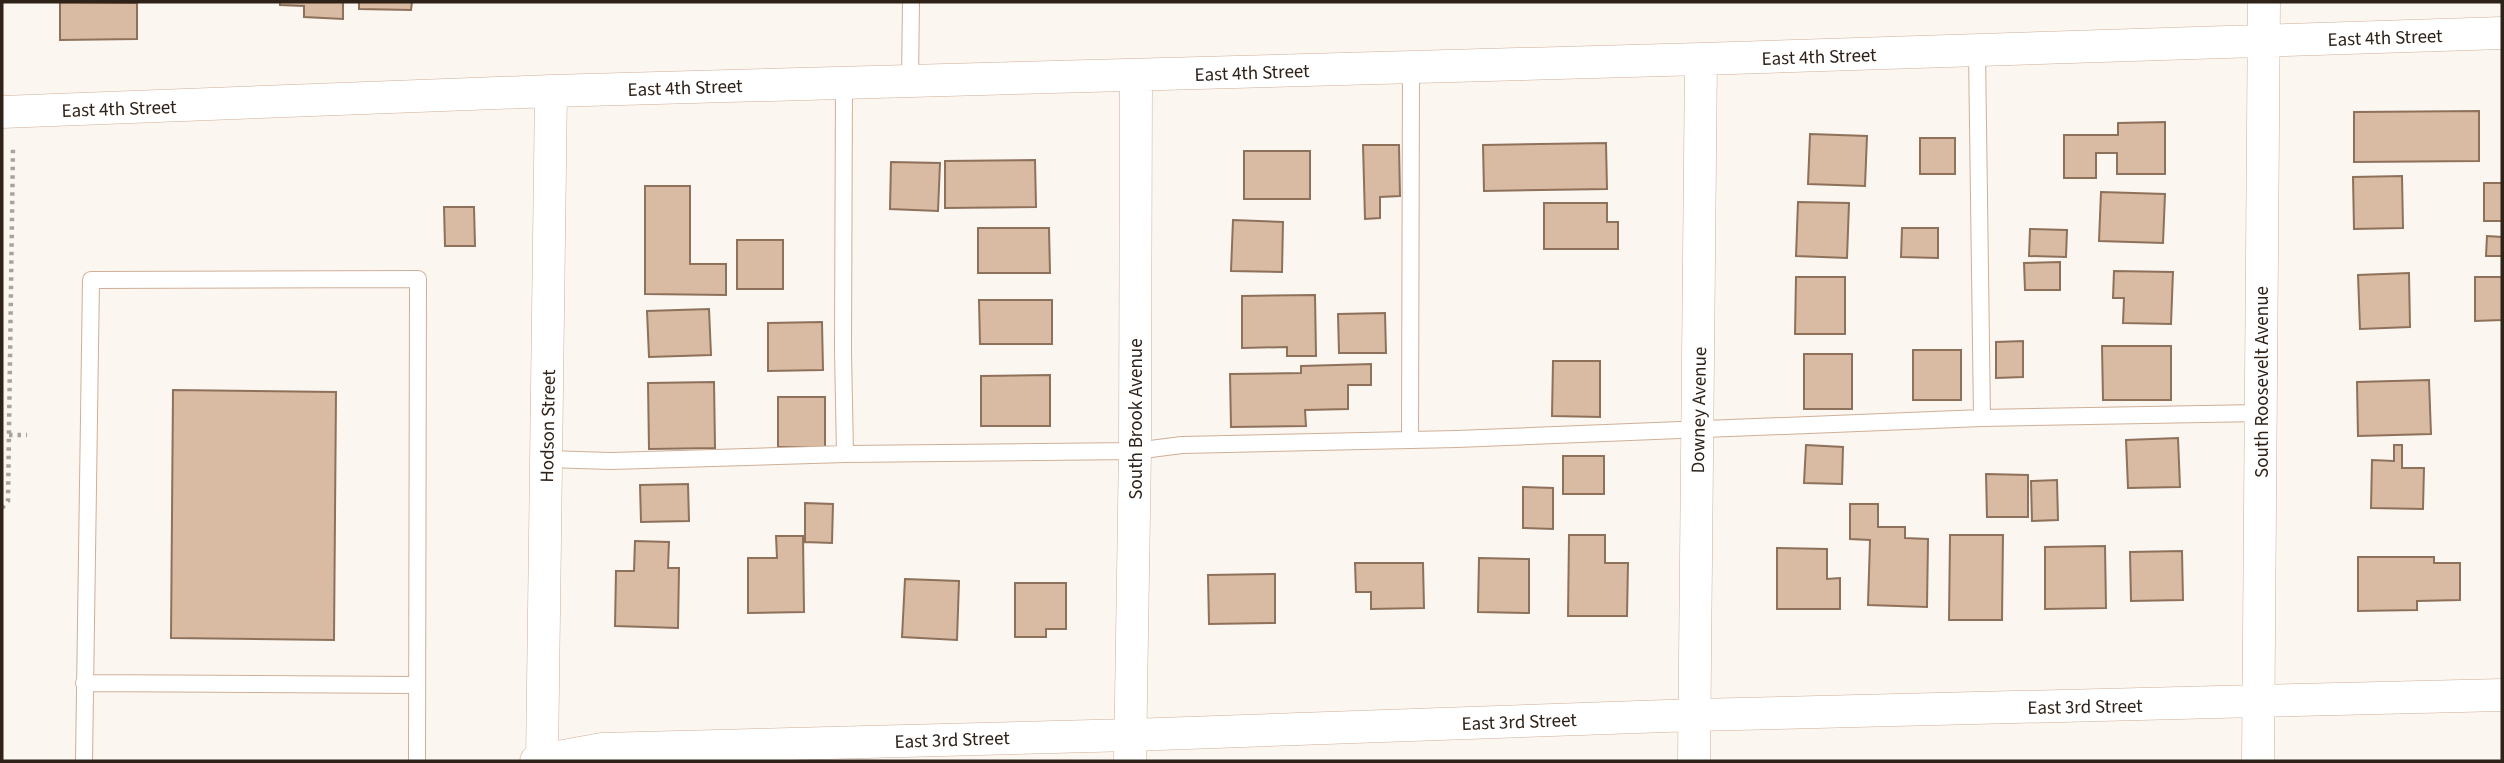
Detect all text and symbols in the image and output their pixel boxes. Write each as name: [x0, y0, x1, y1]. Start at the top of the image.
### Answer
street label: East 4th Street: [2327, 23, 2444, 54]
street label: East 4th Street: [1761, 42, 1878, 73]
street label: East 4th Street: [1194, 58, 1311, 89]
street label: East 4th Street: [627, 73, 744, 104]
street label: East 4th Street: [61, 94, 178, 125]
street label: South Roosevelt Avenue: [2249, 286, 2276, 478]
street label: South Brook Avenue: [1123, 338, 1150, 500]
street label: Downey Avenue: [1685, 346, 1714, 474]
street label: Hodson Street: [534, 369, 563, 483]
street label: East 3rd Street: [2027, 693, 2143, 722]
street label: East 3rd Street: [1461, 707, 1578, 738]
street label: East 3rd Street: [894, 725, 1011, 756]

